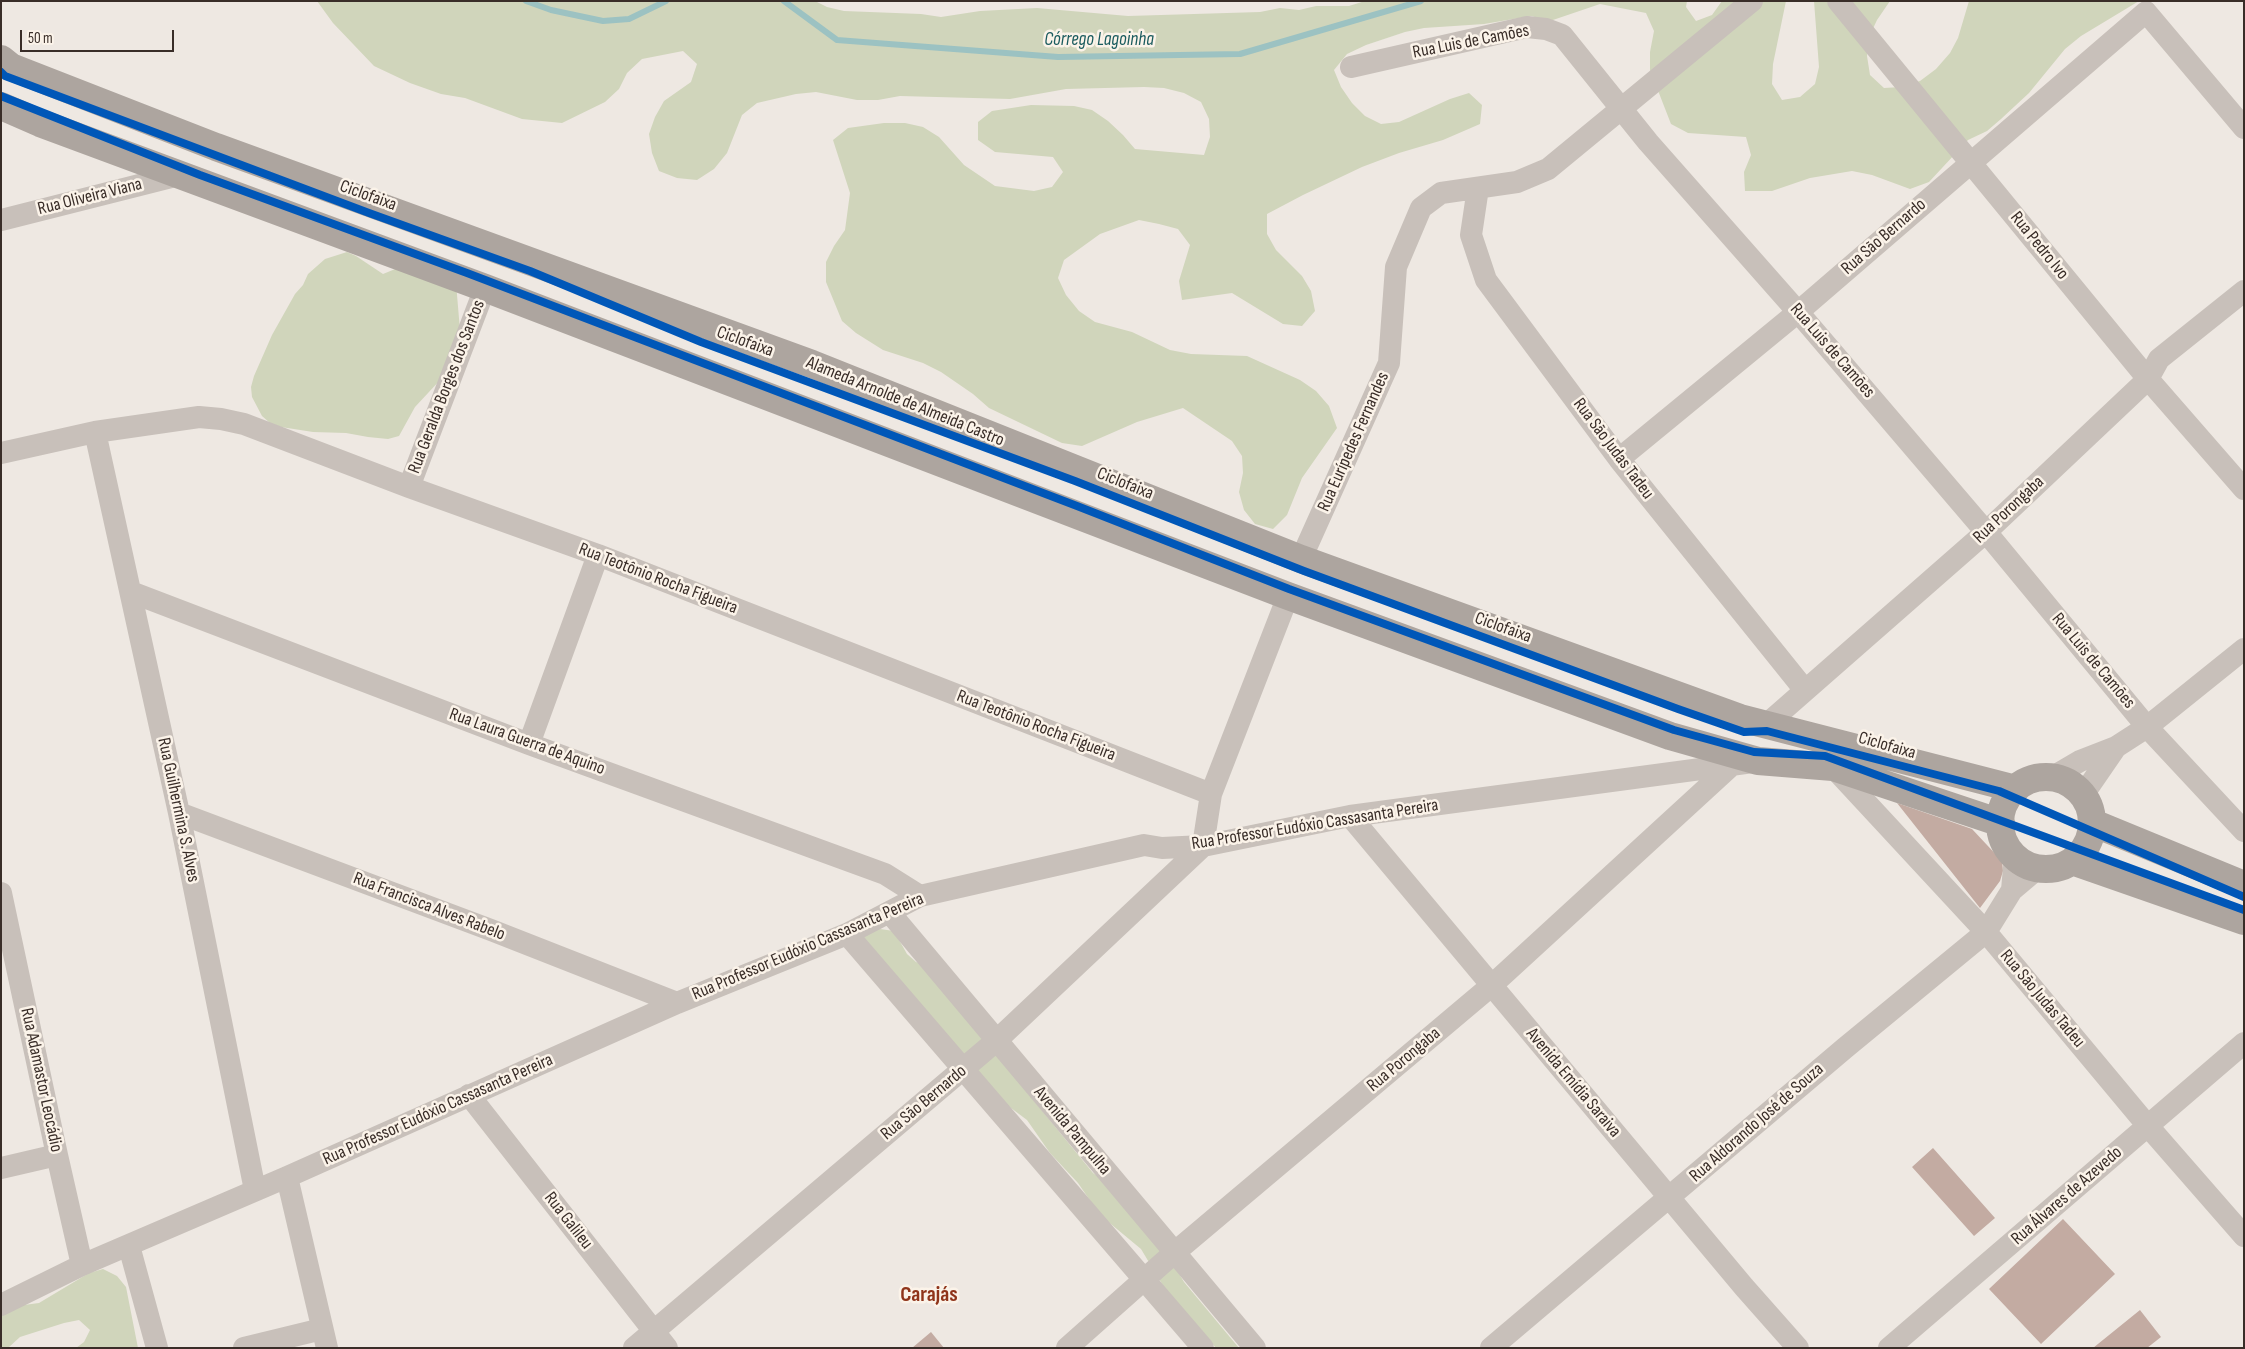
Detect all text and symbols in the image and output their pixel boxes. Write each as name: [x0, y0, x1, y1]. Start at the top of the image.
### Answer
scale bar: [22, 20, 176, 52]
street label: Rua Luis de Camões: [1411, 20, 1531, 64]
text: 50 m: [28, 29, 53, 48]
water label: Córrego Lagoinha: [1044, 29, 1154, 51]
street label: Rua Oliveira Viana: [36, 174, 144, 220]
street label: Ciclofaixa: [337, 176, 399, 216]
street label: Rua São Bernardo: [1837, 194, 1931, 280]
street label: Rua Pedro Ivo: [2005, 208, 2073, 284]
street label: Rua Geralda Borges dos Santos: [404, 297, 490, 477]
street label: Rua Luis de Camões: [1785, 299, 1879, 403]
street label: Ciclofaixa: [714, 322, 776, 362]
street label: Alameda Arnolde de Almeida Castro: [803, 352, 1007, 452]
street label: Rua Eurípedes Fernandes: [1314, 369, 1394, 515]
street label: Rua São Judas Tadeu: [1568, 394, 1658, 504]
street label: Ciclofaixa: [1094, 463, 1156, 505]
street label: Rua Porongaba: [1969, 472, 2049, 548]
street label: Rua Teotônio Rocha Figueira: [575, 539, 741, 619]
street label: Ciclofaixa: [1472, 608, 1534, 648]
street label: Rua Luis de Camões: [2047, 609, 2139, 713]
street label: Rua Teotônio Rocha Figueira: [953, 686, 1119, 766]
street label: Rua Laura Guerra de Aquino: [446, 704, 608, 780]
street label: Ciclofaixa: [1856, 728, 1918, 764]
street label: Rua Guilhermina S. Alves: [152, 736, 204, 884]
street label: Rua Professor Eudóxio Cassasanta Pereira: [1190, 795, 1440, 855]
street label: Rua Francisca Alves Rabelo: [350, 868, 508, 946]
street label: Rua Professor Eudóxio Cassasanta Pereira: [689, 888, 927, 1006]
street label: Rua São Judas Tadeu: [1995, 946, 2089, 1052]
street label: Rua Adamastor Leocádio: [15, 1006, 67, 1154]
street label: Rua Porongaba: [1363, 1023, 1445, 1097]
street label: Avenida Emídia Saraiva: [1521, 1024, 1625, 1142]
street label: Rua Professor Eudóxio Cassasanta Pereira: [320, 1049, 556, 1171]
street label: Rua Aldorando José de Souza: [1686, 1059, 1828, 1187]
street label: Rua São Bernardo: [877, 1061, 971, 1145]
street label: Avenida Pampulha: [1029, 1082, 1115, 1180]
street label: Rua Álvares de Azevedo: [2007, 1142, 2127, 1250]
street label: Rua Galileu: [539, 1188, 597, 1254]
district label: Carajás: [900, 1282, 958, 1308]

